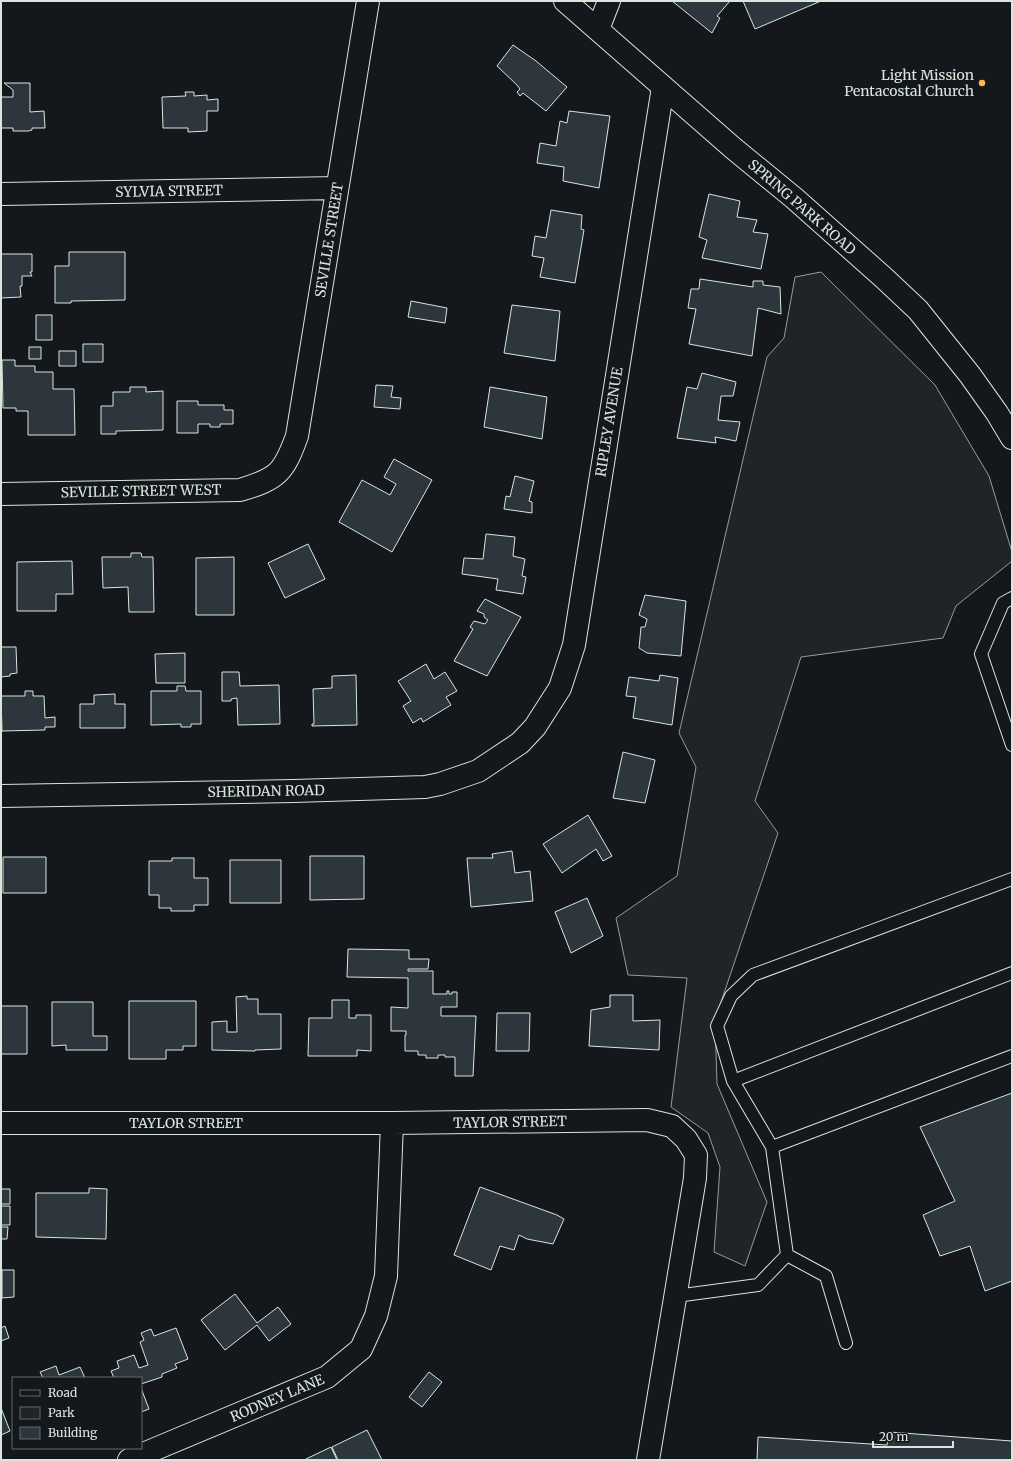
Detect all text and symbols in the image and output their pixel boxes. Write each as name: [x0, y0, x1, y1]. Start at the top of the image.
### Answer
place label: Light Mission Pentacostal Church: [844, 66, 974, 100]
marker: Light Mission Pentacostal Church: [977, 78, 987, 88]
street label: SPRING PARK ROAD: [744, 155, 860, 259]
street label: SYLVIA STREET: [115, 181, 223, 201]
street label: SEVILLE STREET: [311, 181, 347, 299]
street label: RIPLEY AVENUE: [591, 366, 627, 478]
street label: SEVILLE STREET WEST: [61, 481, 222, 501]
street label: SHERIDAN ROAD: [207, 781, 325, 801]
street label: TAYLOR STREET: [453, 1112, 567, 1132]
street label: TAYLOR STREET: [129, 1114, 243, 1132]
street label: RODNEY LANE: [227, 1370, 327, 1426]
legend: [12, 1377, 142, 1449]
text: Road: [48, 1385, 77, 1400]
text: Park: [48, 1405, 75, 1420]
scale bar: [873, 1423, 953, 1449]
text: Building: [48, 1425, 98, 1440]
text: 20 m: [879, 1429, 908, 1444]

